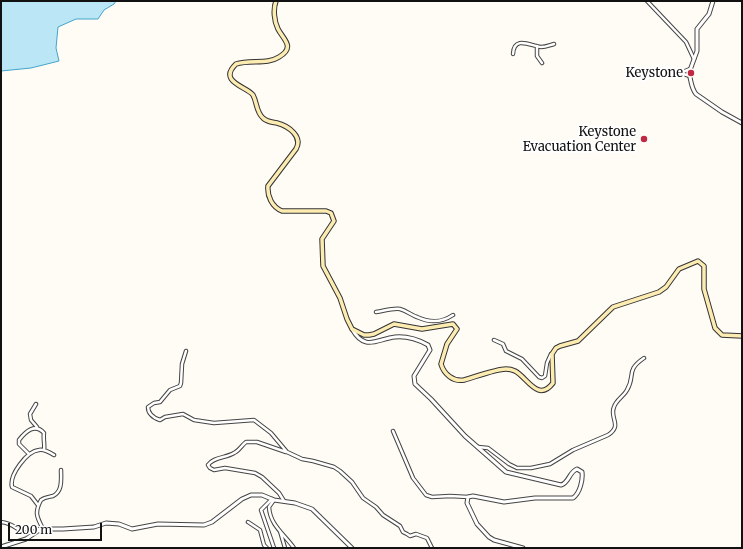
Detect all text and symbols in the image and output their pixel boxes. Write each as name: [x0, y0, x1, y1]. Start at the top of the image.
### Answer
place label: Keystone: [625, 65, 683, 81]
marker: Keystone: [686, 68, 696, 78]
place label: Keystone Evacuation Center: [523, 124, 636, 155]
marker: Keystone Evacuation Center: [639, 134, 649, 144]
scale bar: [10, 515, 104, 541]
text: 200 m: [15, 522, 52, 537]

